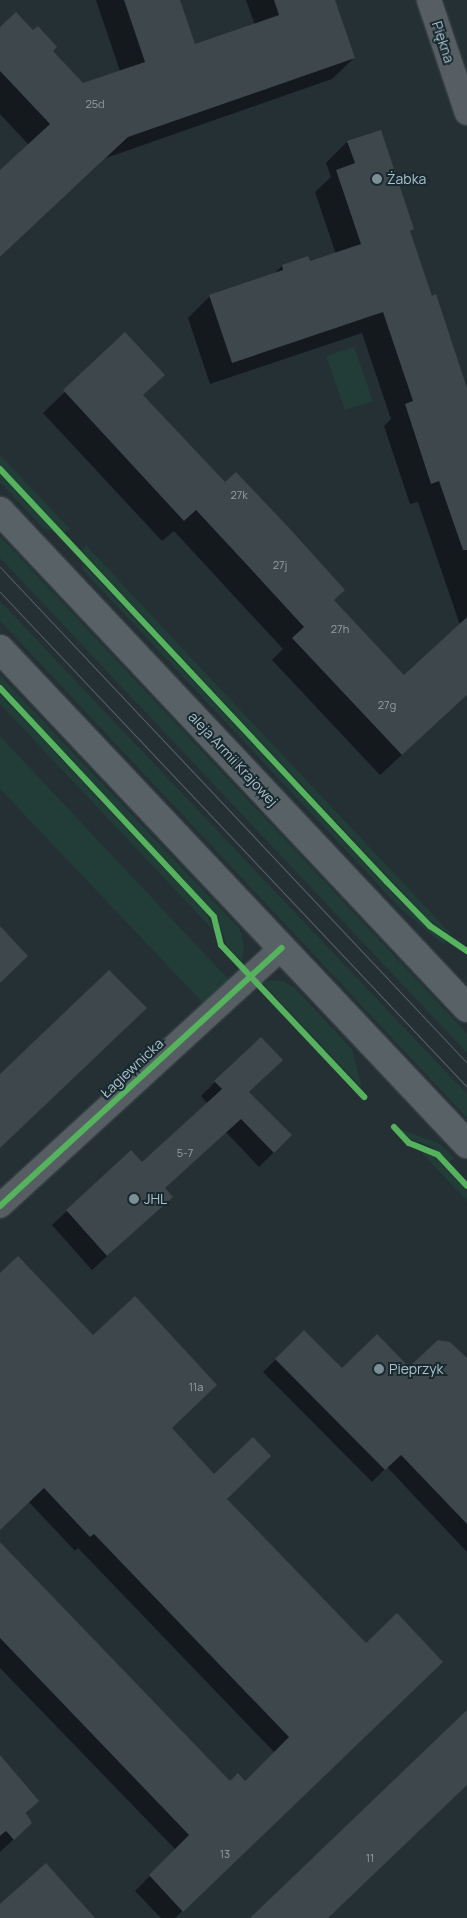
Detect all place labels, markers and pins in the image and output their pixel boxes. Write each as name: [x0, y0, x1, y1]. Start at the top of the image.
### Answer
place label: Żabka: [387, 171, 426, 187]
marker: Żabka: [371, 173, 383, 185]
place label: JHL: [144, 1191, 167, 1207]
marker: JHL: [128, 1193, 140, 1205]
place label: Pieprzyk: [389, 1361, 444, 1377]
marker: Pieprzyk: [373, 1363, 385, 1375]

